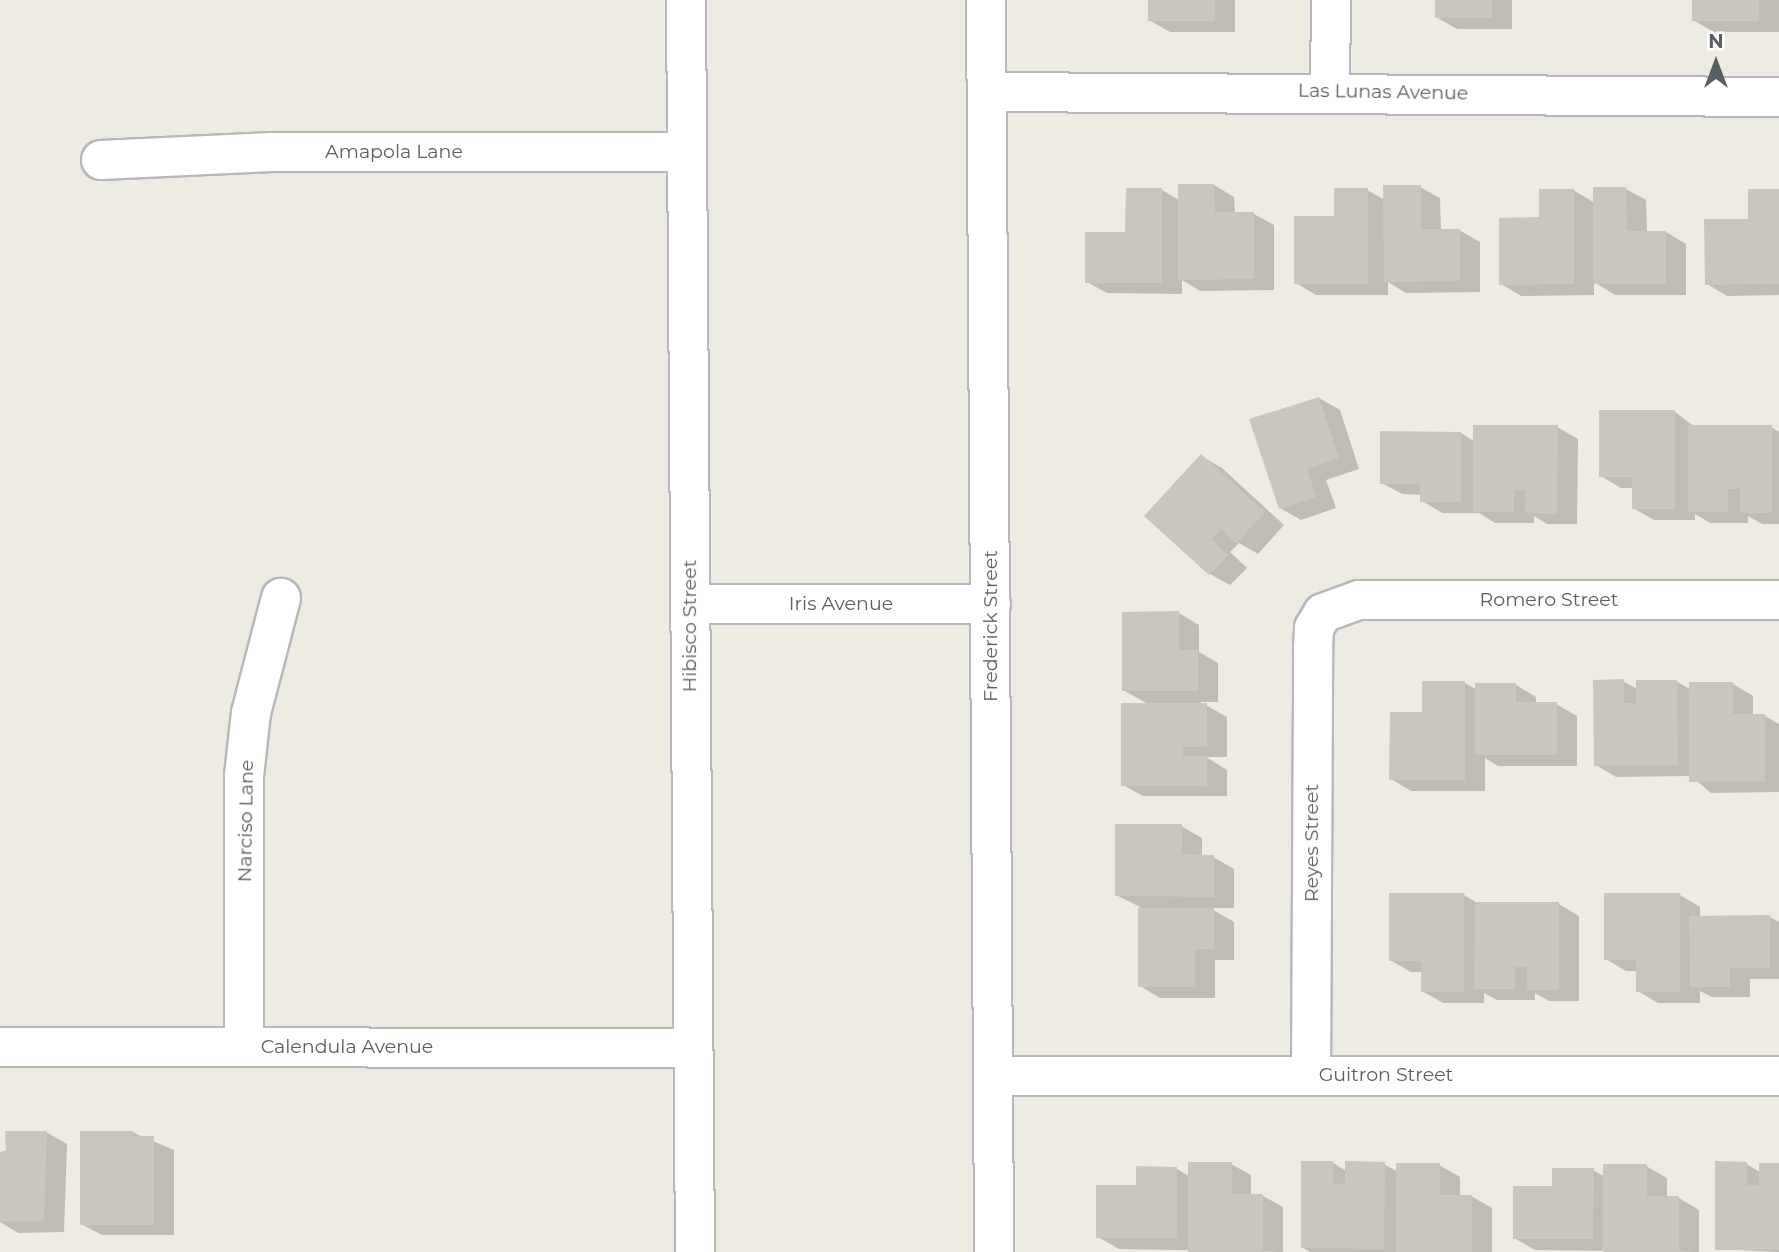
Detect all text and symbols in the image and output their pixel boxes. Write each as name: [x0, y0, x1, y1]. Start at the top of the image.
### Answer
north arrow: [1681, 28, 1751, 98]
text: N: [1708, 30, 1724, 53]
street label: Las Lunas Avenue: [1298, 79, 1468, 105]
street label: Amapola Lane: [325, 141, 463, 163]
street label: Frederick Street: [980, 550, 1002, 702]
street label: Hibisco Street: [679, 560, 701, 692]
street label: Romero Street: [1480, 589, 1618, 611]
street label: Iris Avenue: [789, 593, 893, 615]
street label: Narciso Lane: [234, 760, 258, 882]
street label: Reyes Street: [1301, 784, 1323, 902]
street label: Calendula Avenue: [261, 1036, 433, 1058]
street label: Guitron Street: [1319, 1064, 1453, 1086]

